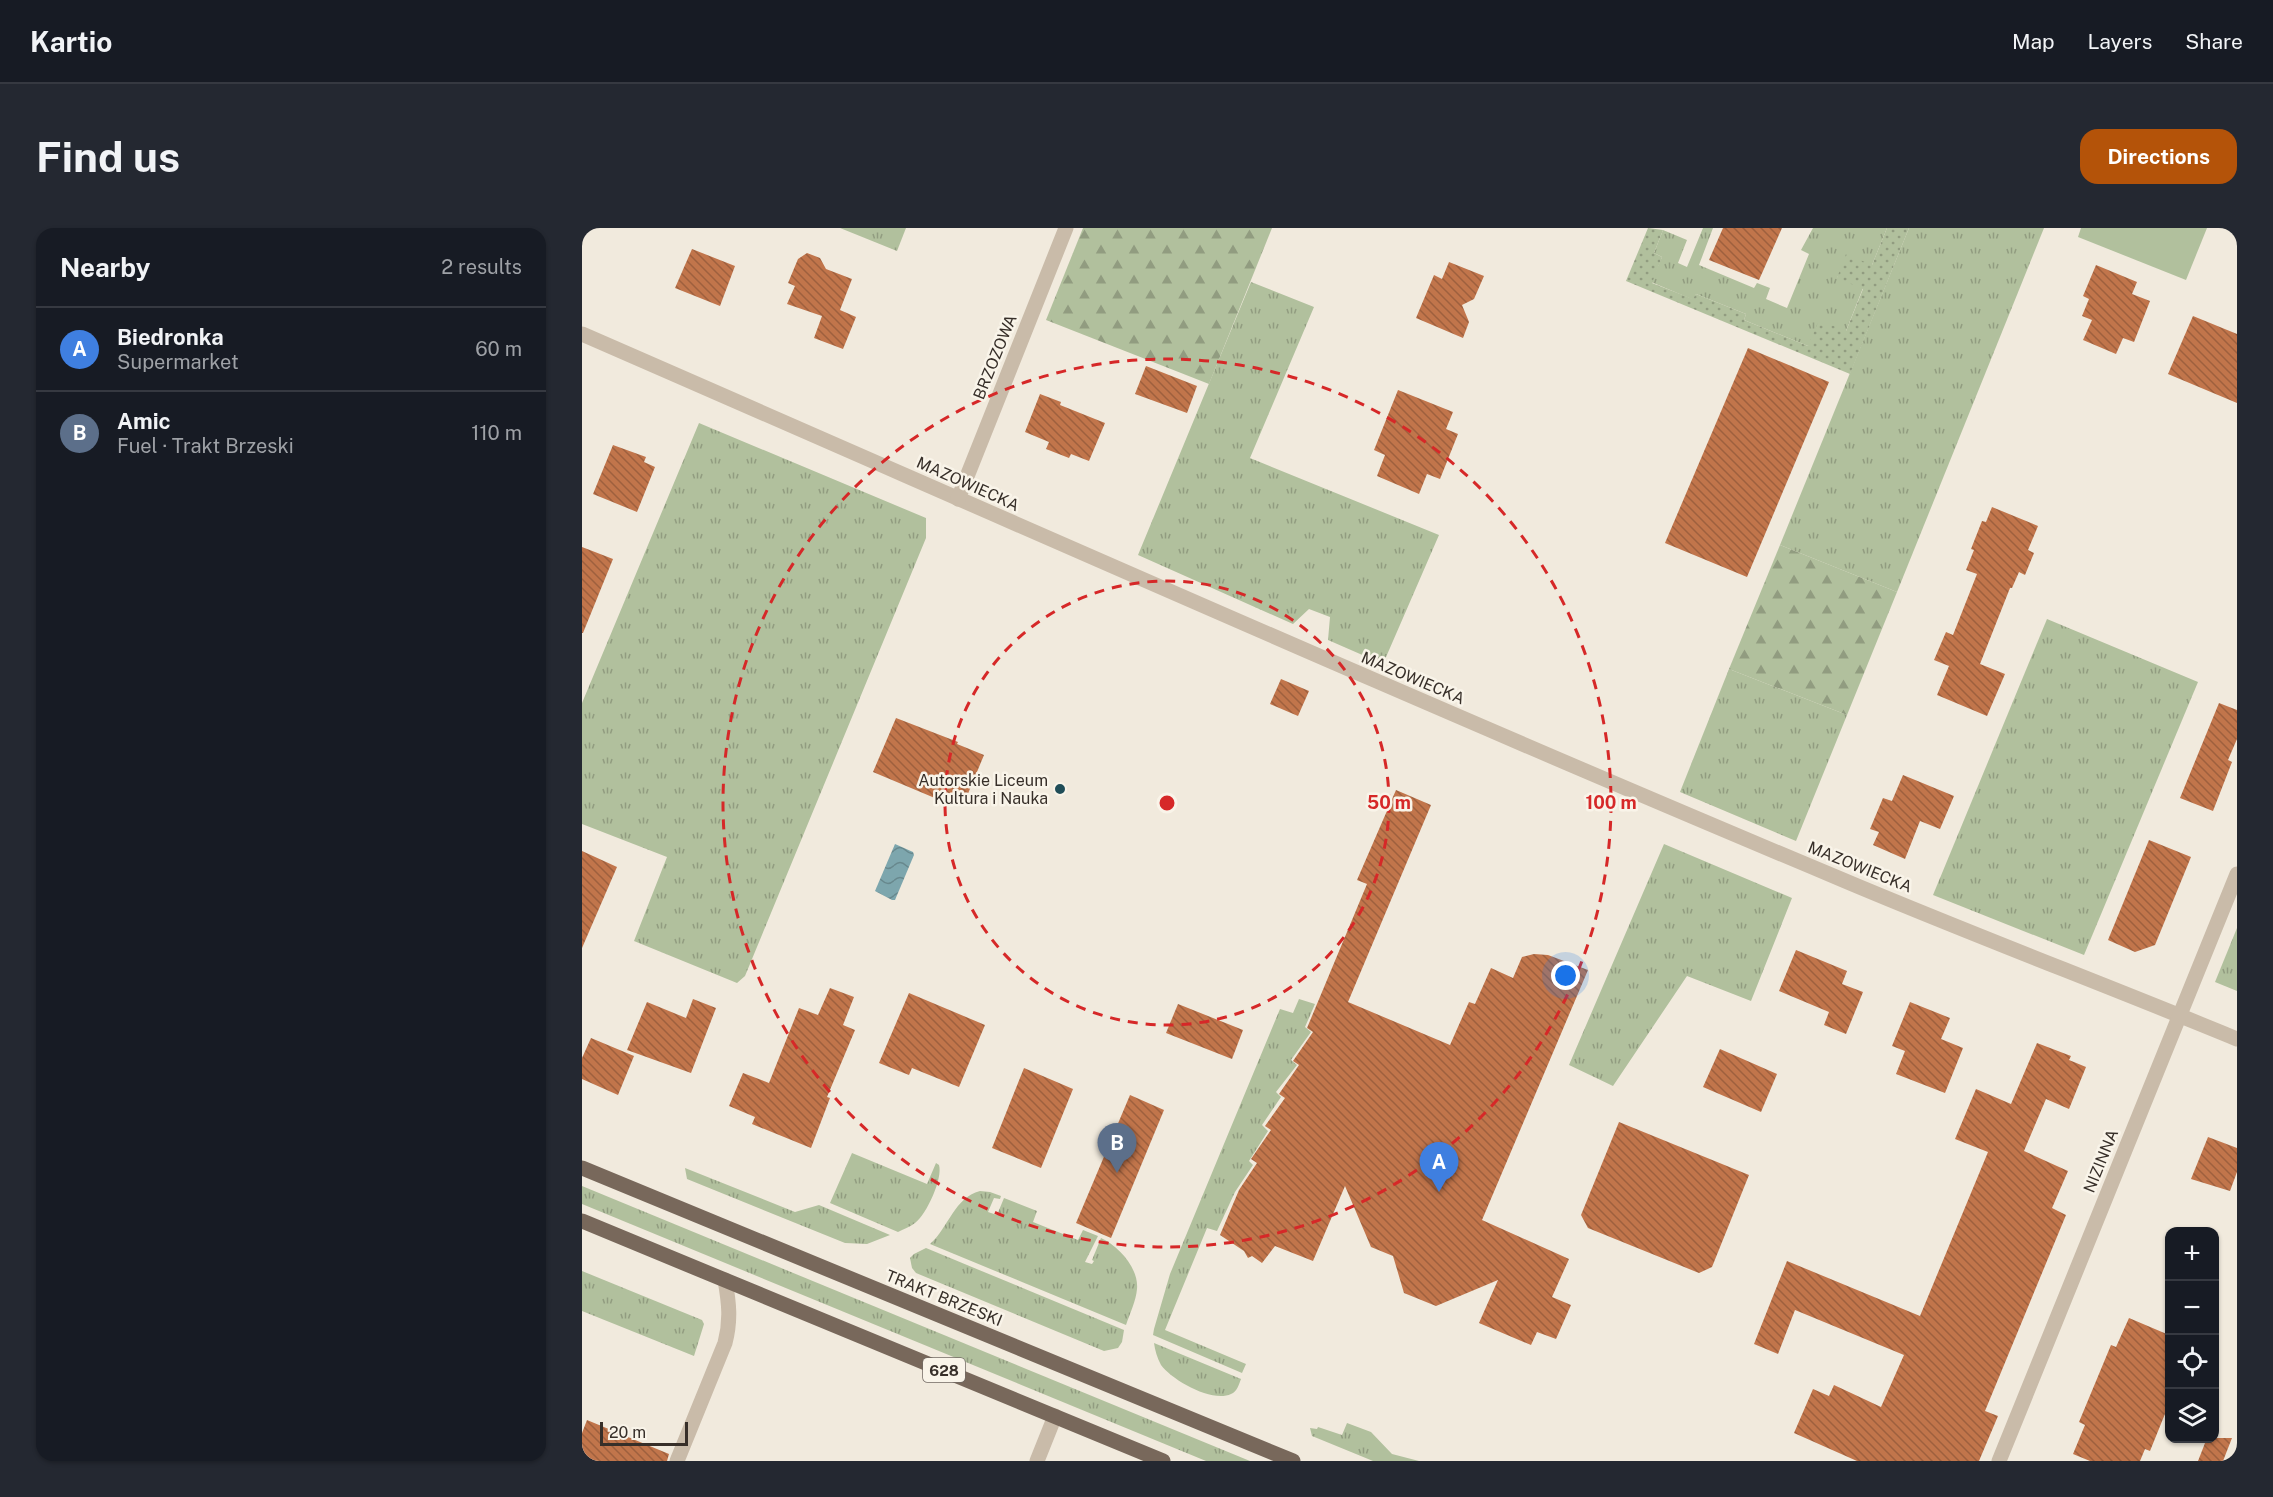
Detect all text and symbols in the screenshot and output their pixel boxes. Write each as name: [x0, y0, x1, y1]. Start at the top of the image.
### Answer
text: Kartio: [30, 25, 112, 58]
text: Map: [2012, 29, 2055, 54]
text: Layers: [2088, 29, 2152, 54]
text: Share: [2185, 29, 2243, 54]
button: Directions: [2080, 129, 2237, 184]
text: Find us: [36, 132, 180, 181]
text: Nearby: [60, 252, 150, 283]
text: 2 results: [441, 255, 522, 279]
street label: BRZOZOWA: [969, 312, 1021, 402]
text: Biedronka: [117, 324, 224, 350]
text: A: [72, 337, 87, 361]
text: 60 m: [475, 337, 522, 361]
text: Supermarket: [117, 350, 239, 374]
text: Amic: [117, 408, 171, 434]
text: B: [73, 421, 86, 445]
text: 110 m: [471, 421, 522, 445]
text: Fuel · Trakt Brzeski: [117, 434, 294, 458]
street label: MAZOWIECKA: [914, 453, 1022, 515]
street label: MAZOWIECKA: [1358, 648, 1468, 708]
place label: Autorskie Liceum Kultura i Nauka: [918, 771, 1048, 808]
marker: Autorskie Liceum Kultura i Nauka: [1053, 782, 1067, 796]
text: 50 m: [1367, 792, 1411, 813]
text: 100 m: [1585, 792, 1637, 813]
centre of rings: [1157, 793, 1177, 813]
street label: MAZOWIECKA: [1805, 837, 1915, 897]
your location: [1551, 961, 1580, 990]
pin: B: [1098, 1124, 1136, 1173]
street label: NIZINNA: [2080, 1126, 2122, 1196]
pin: A: [1420, 1142, 1458, 1192]
map controls: [2165, 1227, 2219, 1443]
button: +: [2165, 1227, 2219, 1281]
street label: TRAKT BRZESKI: [883, 1266, 1005, 1330]
button: −: [2165, 1281, 2219, 1335]
button: locate: [2165, 1335, 2219, 1389]
road number: 628: [923, 1358, 965, 1382]
button: layers: [2165, 1389, 2219, 1443]
scale bar: [600, 1419, 688, 1446]
text: 20 m: [609, 1423, 646, 1442]

